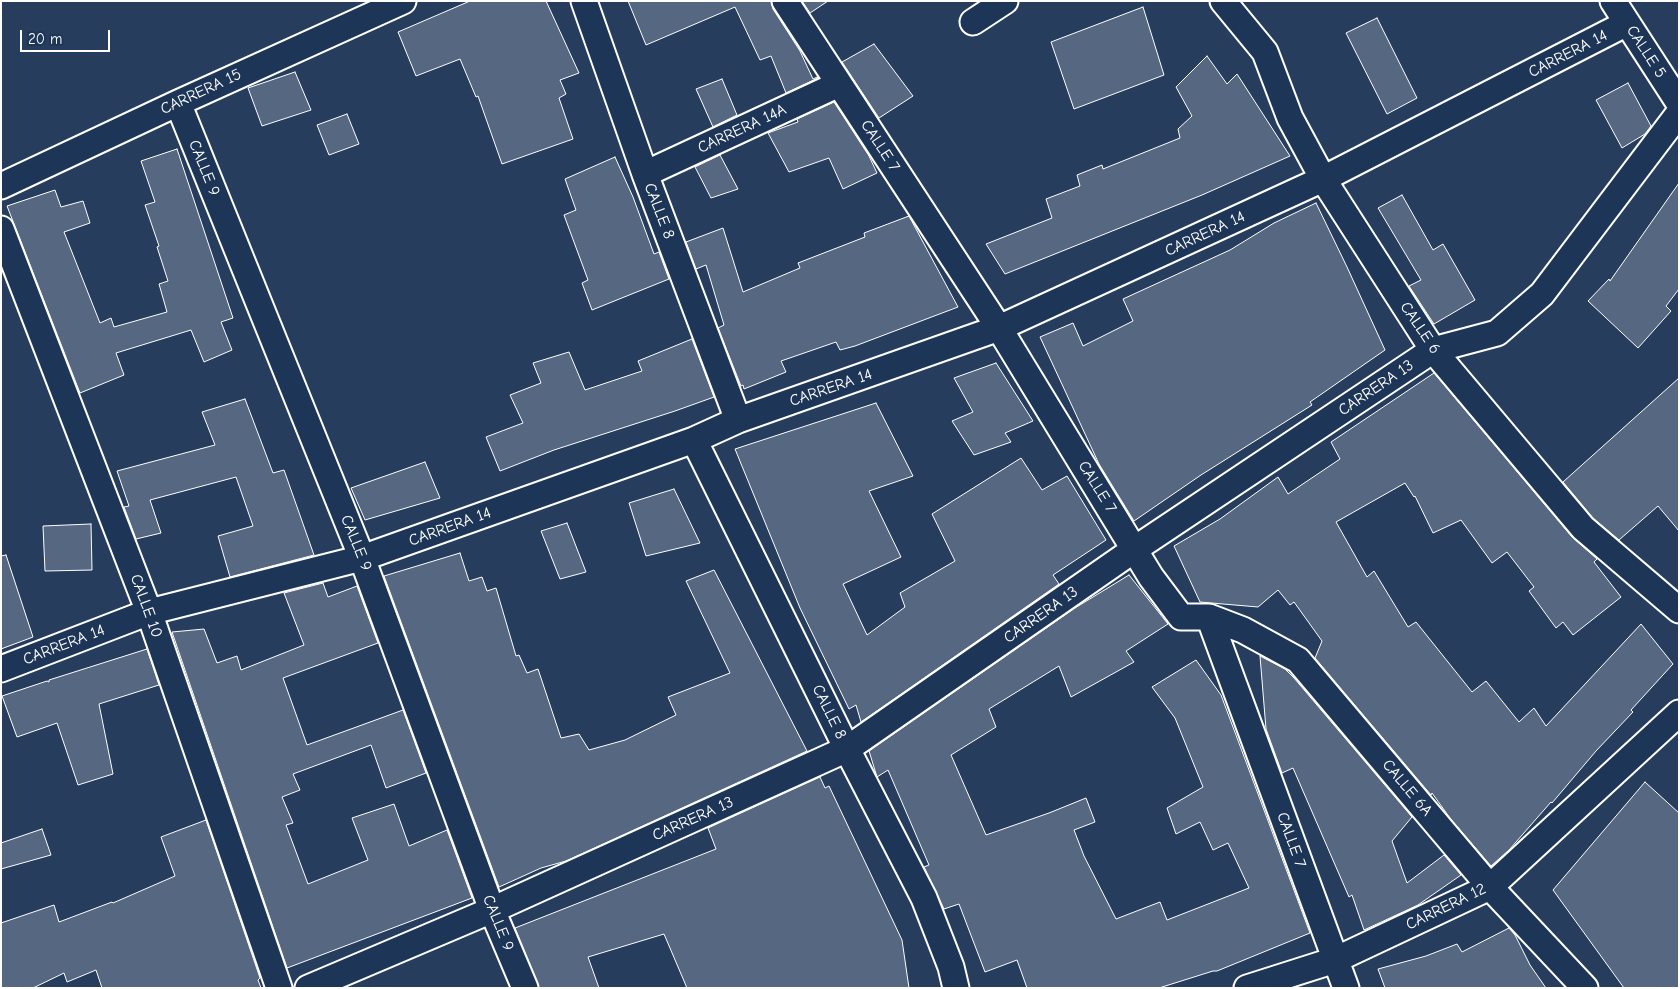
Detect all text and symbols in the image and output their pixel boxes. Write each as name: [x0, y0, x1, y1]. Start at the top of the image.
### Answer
scale bar: [22, 20, 112, 52]
street label: CALLE 5: [1622, 22, 1670, 82]
street label: CARRERA 14: [1525, 26, 1611, 82]
text: 20 m: [28, 30, 62, 48]
street label: CARRERA 15: [158, 65, 244, 119]
street label: CARRERA 14A: [695, 100, 789, 158]
street label: CALLE 7: [856, 117, 904, 175]
street label: CALLE 9: [184, 137, 224, 199]
street label: CALLE 8: [640, 180, 678, 242]
street label: CARRERA 14: [1162, 207, 1248, 261]
street label: CALLE 6: [1396, 298, 1444, 358]
street label: CARRERA 13: [1335, 356, 1417, 420]
street label: CARRERA 14: [787, 365, 875, 411]
street label: CALLE 7: [1074, 457, 1120, 517]
street label: CARRERA 14: [406, 503, 494, 551]
street label: CALLE 9: [336, 512, 376, 574]
street label: CALLE 10: [126, 572, 166, 640]
street label: CARRERA 13: [1000, 582, 1082, 648]
street label: CARRERA 14: [20, 621, 108, 669]
street label: CALLE 8: [808, 682, 850, 742]
street label: CALLE 6A: [1378, 756, 1436, 820]
street label: CARRERA 13: [650, 793, 736, 845]
street label: CALLE 7: [1272, 810, 1310, 870]
street label: CARRERA 12: [1403, 879, 1489, 935]
street label: CALLE 9: [478, 892, 518, 954]

